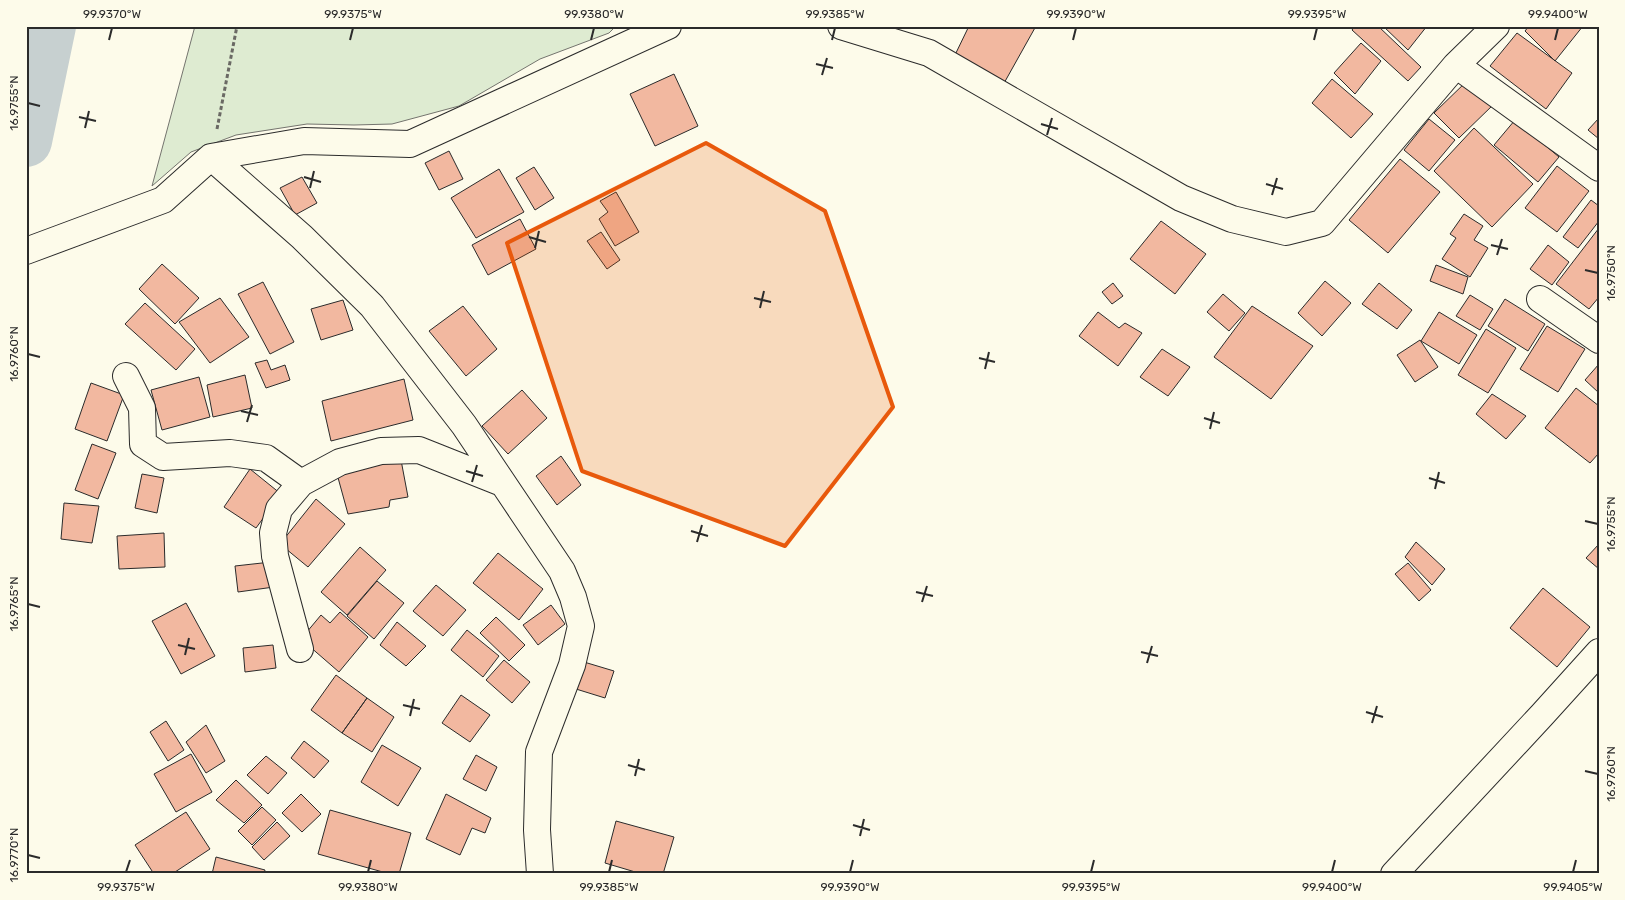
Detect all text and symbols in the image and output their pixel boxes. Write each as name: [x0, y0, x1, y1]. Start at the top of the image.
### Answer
text: 99.9370°W: [83, 7, 141, 21]
text: 99.9375°W: [324, 7, 382, 21]
text: 99.9380°W: [564, 7, 624, 21]
text: 99.9385°W: [805, 7, 865, 21]
text: 99.9390°W: [1046, 7, 1106, 21]
text: 99.9395°W: [1288, 7, 1347, 21]
text: 99.9400°W: [1528, 7, 1588, 21]
text: 16.9755°N: [7, 75, 21, 131]
text: 16.9750°N: [1604, 245, 1618, 301]
text: 16.9760°N: [7, 326, 21, 382]
text: 16.9755°N: [1604, 496, 1618, 552]
text: 16.9765°N: [7, 576, 21, 632]
text: 16.9760°N: [1604, 746, 1618, 802]
text: 16.9770°N: [7, 828, 21, 882]
text: 99.9375°W: [97, 880, 155, 894]
text: 99.9380°W: [338, 880, 398, 894]
text: 99.9385°W: [579, 880, 639, 894]
text: 99.9390°W: [820, 880, 880, 894]
text: 99.9395°W: [1062, 880, 1121, 894]
text: 99.9400°W: [1302, 880, 1362, 894]
text: 99.9405°W: [1543, 880, 1603, 894]

